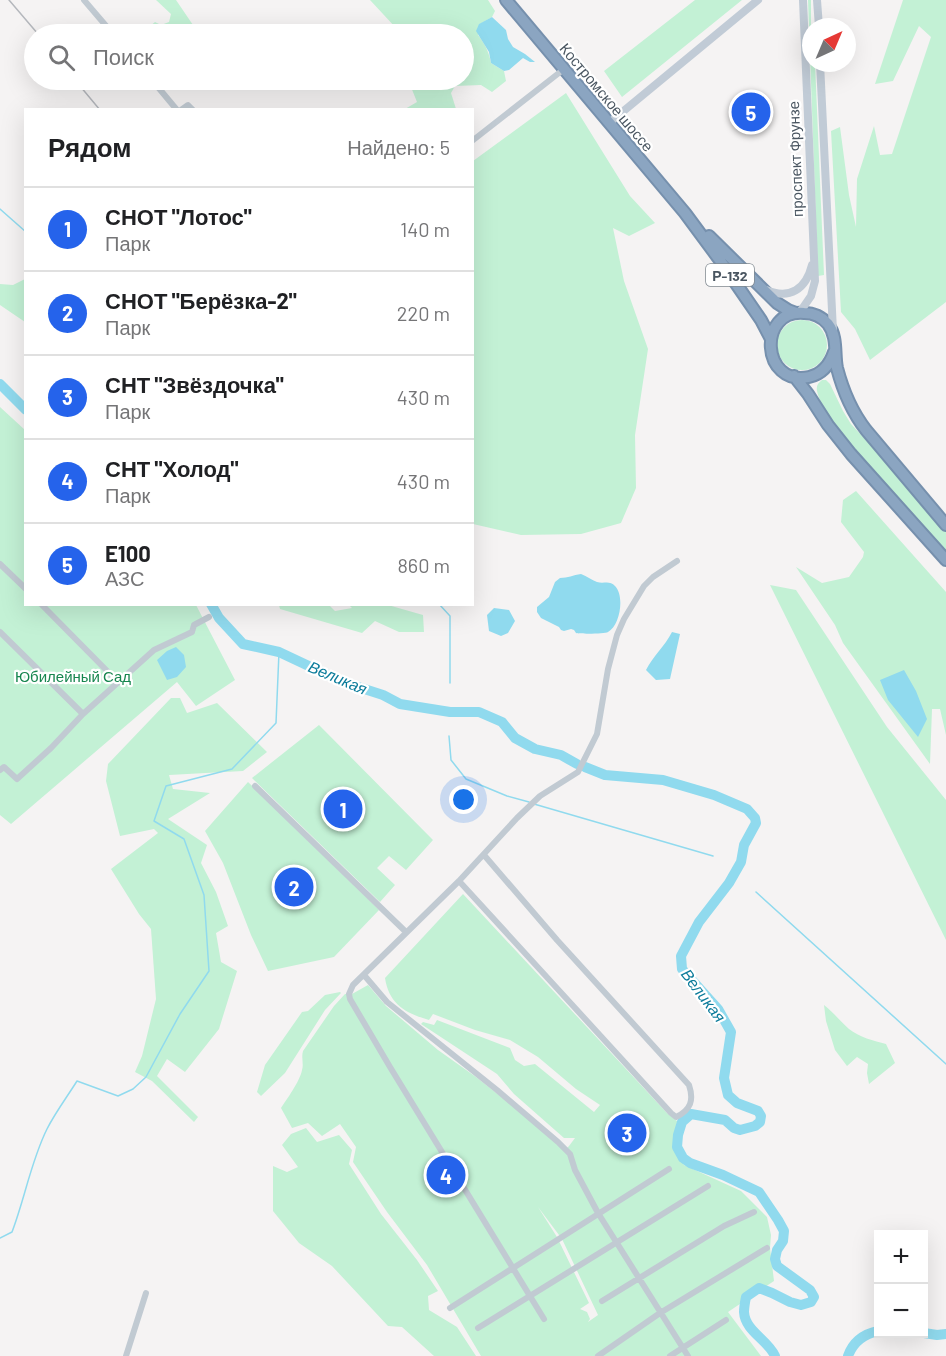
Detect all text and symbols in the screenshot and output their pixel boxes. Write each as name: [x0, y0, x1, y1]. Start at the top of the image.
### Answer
north arrow: [802, 18, 856, 72]
search box: [24, 24, 474, 90]
street label: Костромское шоссе: [556, 39, 658, 155]
icon: search: [45, 41, 78, 74]
text: Поиск: [93, 43, 154, 69]
pin: 5: [732, 90, 771, 134]
street label: проспект Фрунзе: [784, 101, 806, 217]
text: Рядом: [48, 131, 131, 162]
text: Найдено: 5: [347, 135, 450, 159]
text: СНОТ "Лотос": [105, 203, 252, 229]
text: 1: [64, 217, 71, 241]
text: 140 m: [400, 217, 450, 241]
text: Парк: [105, 231, 150, 255]
road number: Р-132: [706, 264, 754, 286]
text: СНОТ "Берёзка-2": [105, 287, 297, 313]
text: 2: [62, 301, 73, 325]
text: 220 m: [397, 301, 450, 325]
text: Парк: [105, 315, 150, 339]
text: СНТ "Звёздочка": [105, 371, 284, 397]
text: 3: [62, 385, 73, 409]
text: 430 m: [397, 385, 450, 409]
text: Парк: [105, 399, 150, 423]
text: СНТ "Холод": [105, 455, 238, 481]
text: 4: [61, 469, 74, 493]
text: 430 m: [397, 469, 450, 493]
text: Парк: [105, 483, 150, 507]
text: E100: [105, 540, 151, 566]
text: 5: [62, 553, 73, 577]
text: 860 m: [397, 553, 450, 577]
text: АЗС: [105, 566, 144, 590]
water label: Великая: [306, 656, 371, 698]
park label: Юбилейный Сад: [15, 667, 131, 685]
your location: [449, 785, 478, 814]
pin: 1: [324, 786, 362, 832]
pin: 2: [274, 864, 314, 910]
water label: Великая: [678, 965, 731, 1026]
pin: 3: [608, 1110, 646, 1156]
pin: 4: [426, 1152, 466, 1198]
map controls: [874, 1230, 928, 1338]
button: +: [874, 1230, 928, 1284]
button: −: [874, 1284, 928, 1338]

